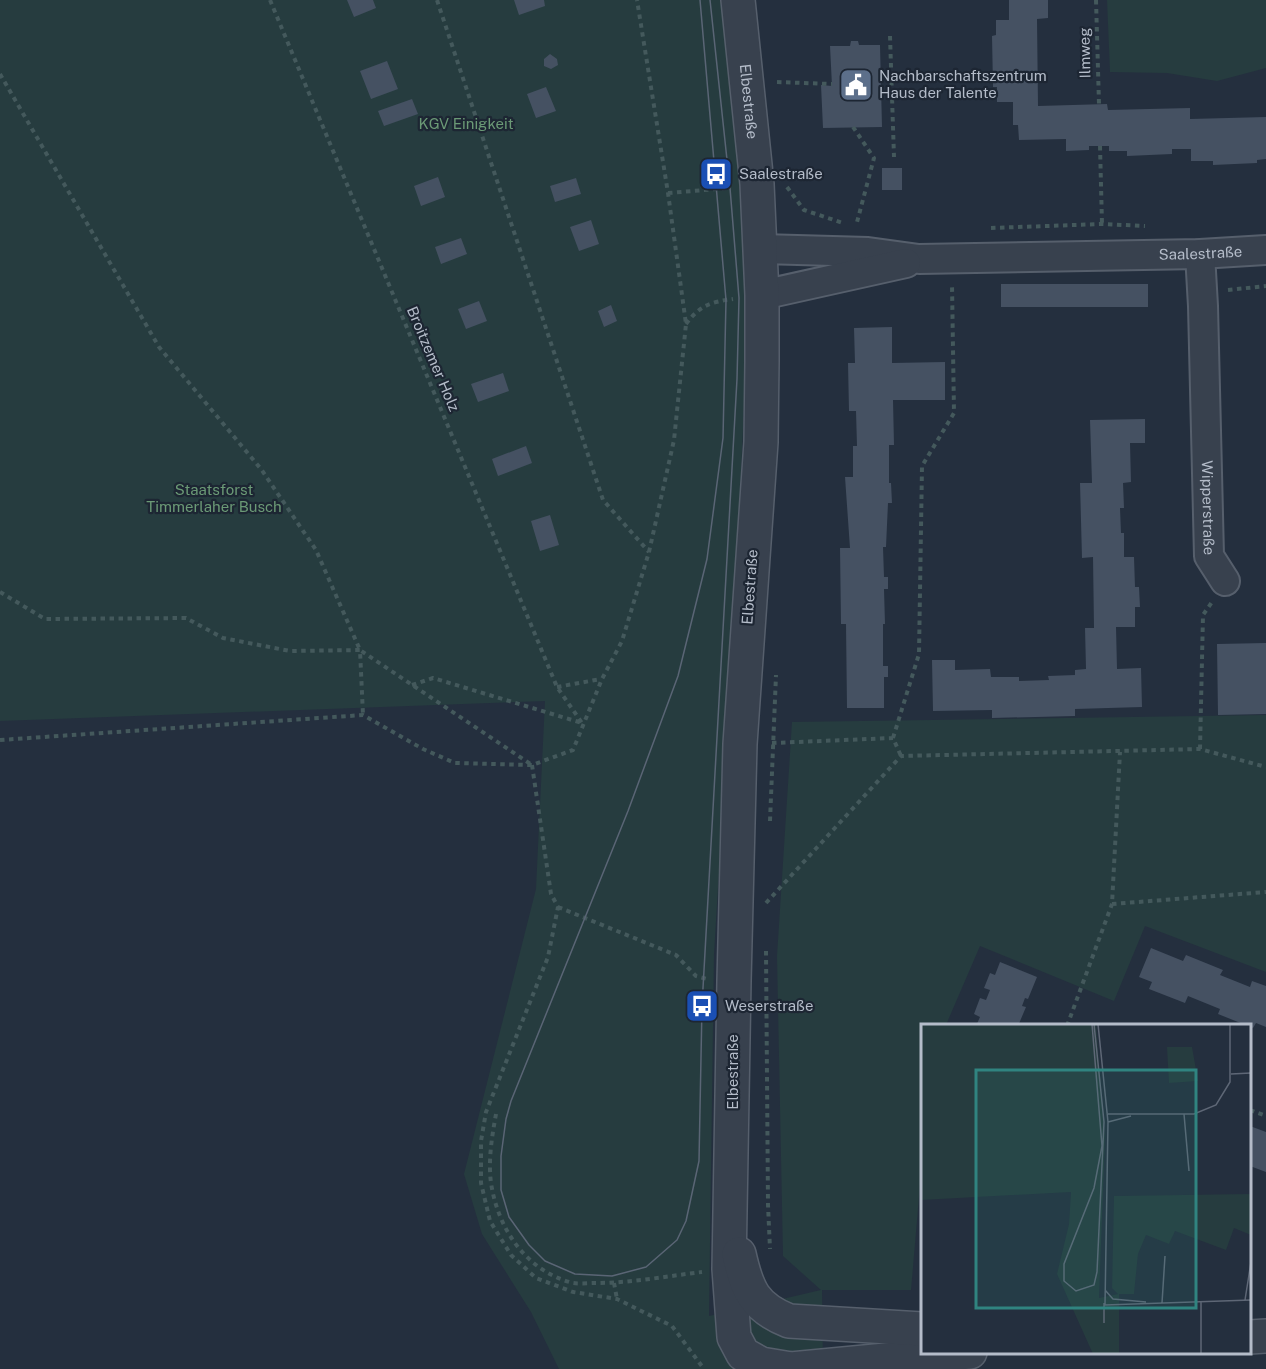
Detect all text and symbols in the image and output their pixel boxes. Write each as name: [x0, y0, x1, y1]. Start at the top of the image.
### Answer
street label: Ilmweg: [1076, 27, 1093, 79]
street label: Elbestraße: [737, 63, 761, 140]
public building icon: Nachbarschaftszentrum Haus der Talente: [838, 67, 874, 103]
place label: Nachbarschaftszentrum Haus der Talente: [879, 67, 1047, 101]
park label: KGV Einigkeit: [418, 115, 514, 132]
bus stop icon: Saalestraße: [698, 156, 734, 192]
place label: Saalestraße: [739, 165, 823, 182]
street label: Saalestraße: [1158, 242, 1243, 263]
street label: Broitzemer Holz: [404, 304, 463, 414]
street label: Wipperstraße: [1199, 460, 1218, 555]
park label: Staatsforst Timmerlaher Busch: [146, 481, 282, 515]
street label: Elbestraße: [738, 549, 761, 625]
bus stop icon: Weserstraße: [684, 988, 720, 1024]
place label: Weserstraße: [725, 997, 813, 1014]
inset map: [921, 1024, 1251, 1354]
street label: Elbestraße: [724, 1034, 741, 1110]

